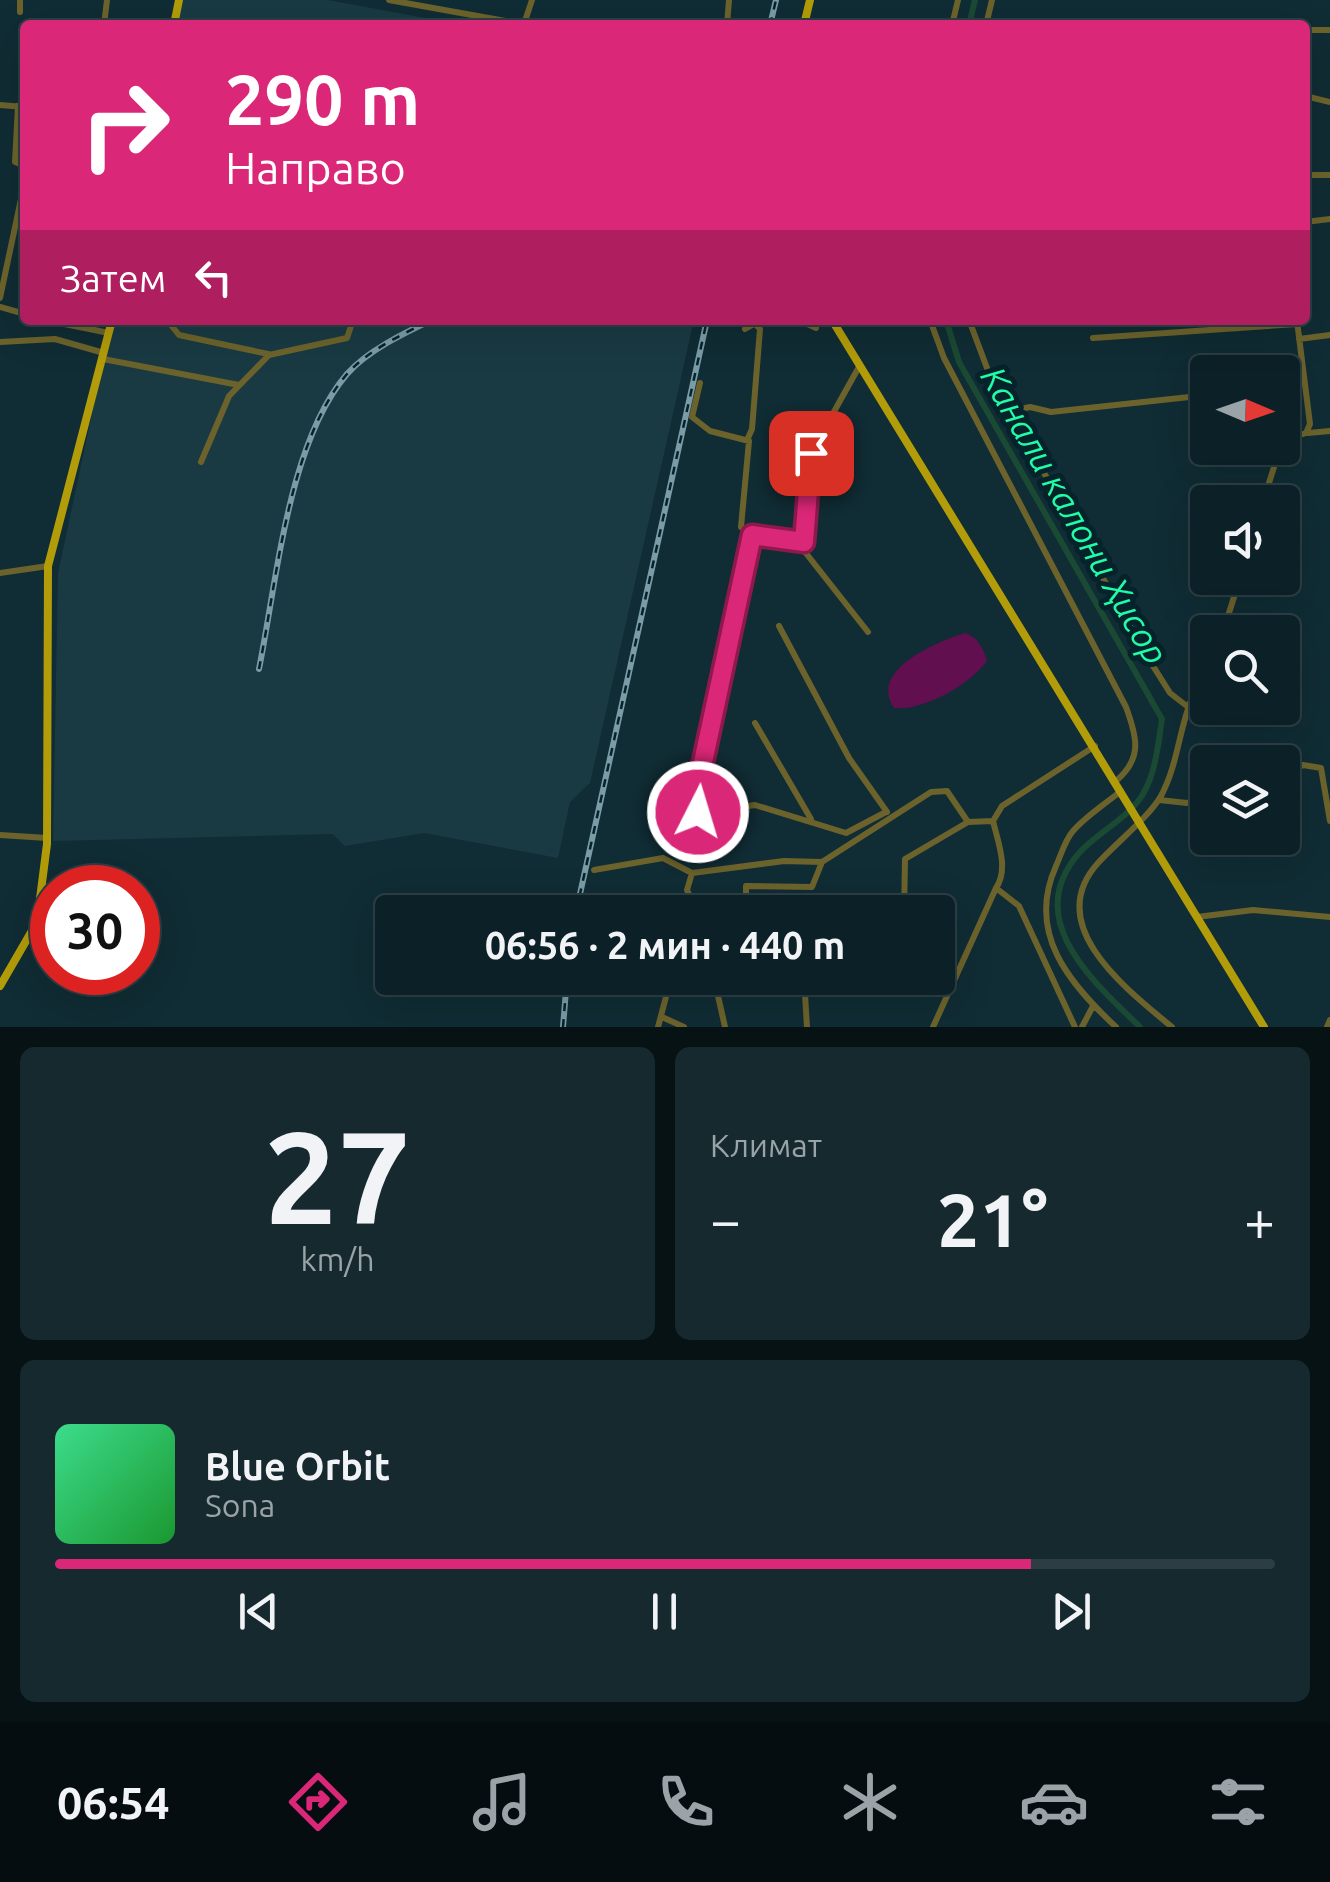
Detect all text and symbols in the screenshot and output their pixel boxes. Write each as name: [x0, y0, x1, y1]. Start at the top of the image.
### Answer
icon: right: [60, 60, 190, 190]
text: 290 m: [225, 60, 420, 138]
text: Направо: [225, 142, 406, 193]
icon: left: [186, 250, 241, 305]
text: Затем: [60, 257, 166, 299]
north arrow: [1190, 355, 1300, 465]
map controls: [1190, 355, 1300, 855]
water label: Канали калони Ҳисор: [974, 359, 1176, 671]
pin: [769, 411, 854, 496]
icon: arrive: [784, 426, 839, 481]
button: sound: [1190, 485, 1300, 595]
button: search: [1190, 615, 1300, 725]
button: layers: [1190, 745, 1300, 855]
position arrow: [646, 760, 750, 864]
speed limit sign: 30: [30, 865, 160, 995]
text: 06:56 · 2 мин · 440 m: [485, 924, 845, 966]
text: 27: [264, 1103, 411, 1249]
text: Климат: [710, 1127, 822, 1163]
text: 21°: [937, 1177, 1048, 1261]
text: −: [710, 1189, 741, 1250]
text: +: [1244, 1189, 1275, 1250]
text: km/h: [301, 1241, 374, 1277]
text: Blue Orbit: [205, 1445, 390, 1487]
text: Sona: [205, 1487, 275, 1523]
icon: previous: [231, 1584, 286, 1639]
icon: pause: [637, 1584, 692, 1639]
icon: next: [1044, 1584, 1099, 1639]
icon: directions: [283, 1767, 353, 1837]
icon: music: [467, 1767, 537, 1837]
icon: phone: [651, 1767, 721, 1837]
icon: climate: [835, 1767, 905, 1837]
icon: car: [1019, 1767, 1089, 1837]
icon: filters: [1203, 1767, 1273, 1837]
text: 06:54: [57, 1777, 170, 1828]

